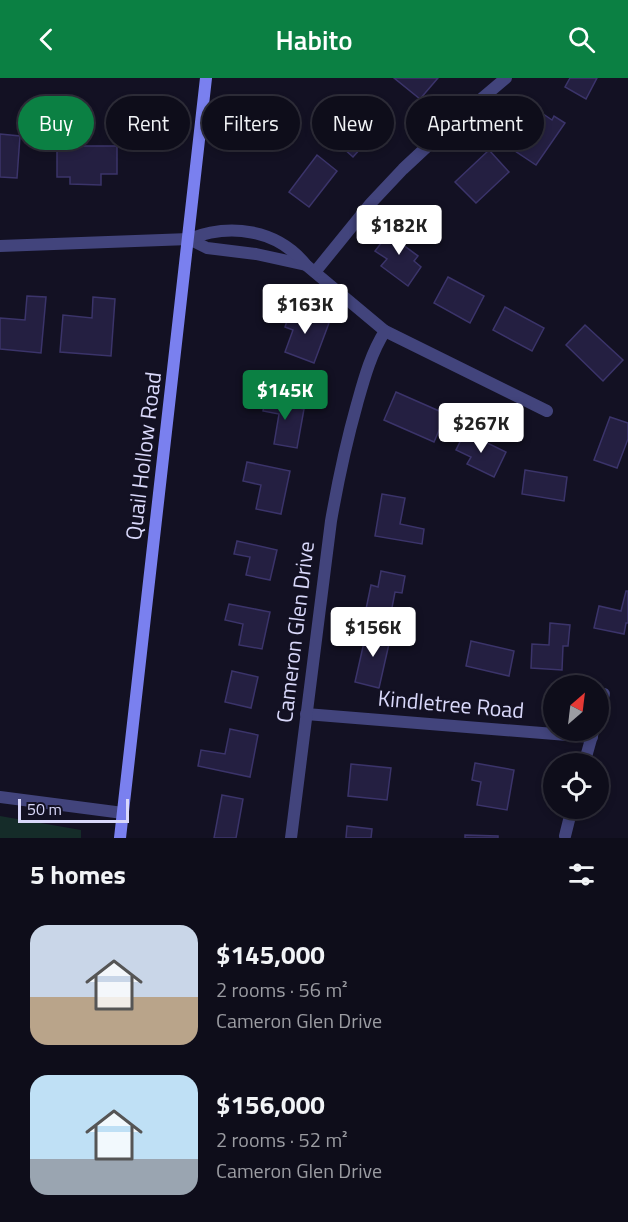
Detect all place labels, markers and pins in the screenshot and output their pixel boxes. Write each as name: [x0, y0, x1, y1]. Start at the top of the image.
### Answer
pin: $182K: [357, 205, 441, 256]
pin: $163K: [263, 284, 347, 335]
pin: $145K: [243, 370, 327, 421]
pin: $267K: [439, 403, 523, 454]
pin: $156K: [331, 607, 415, 658]

